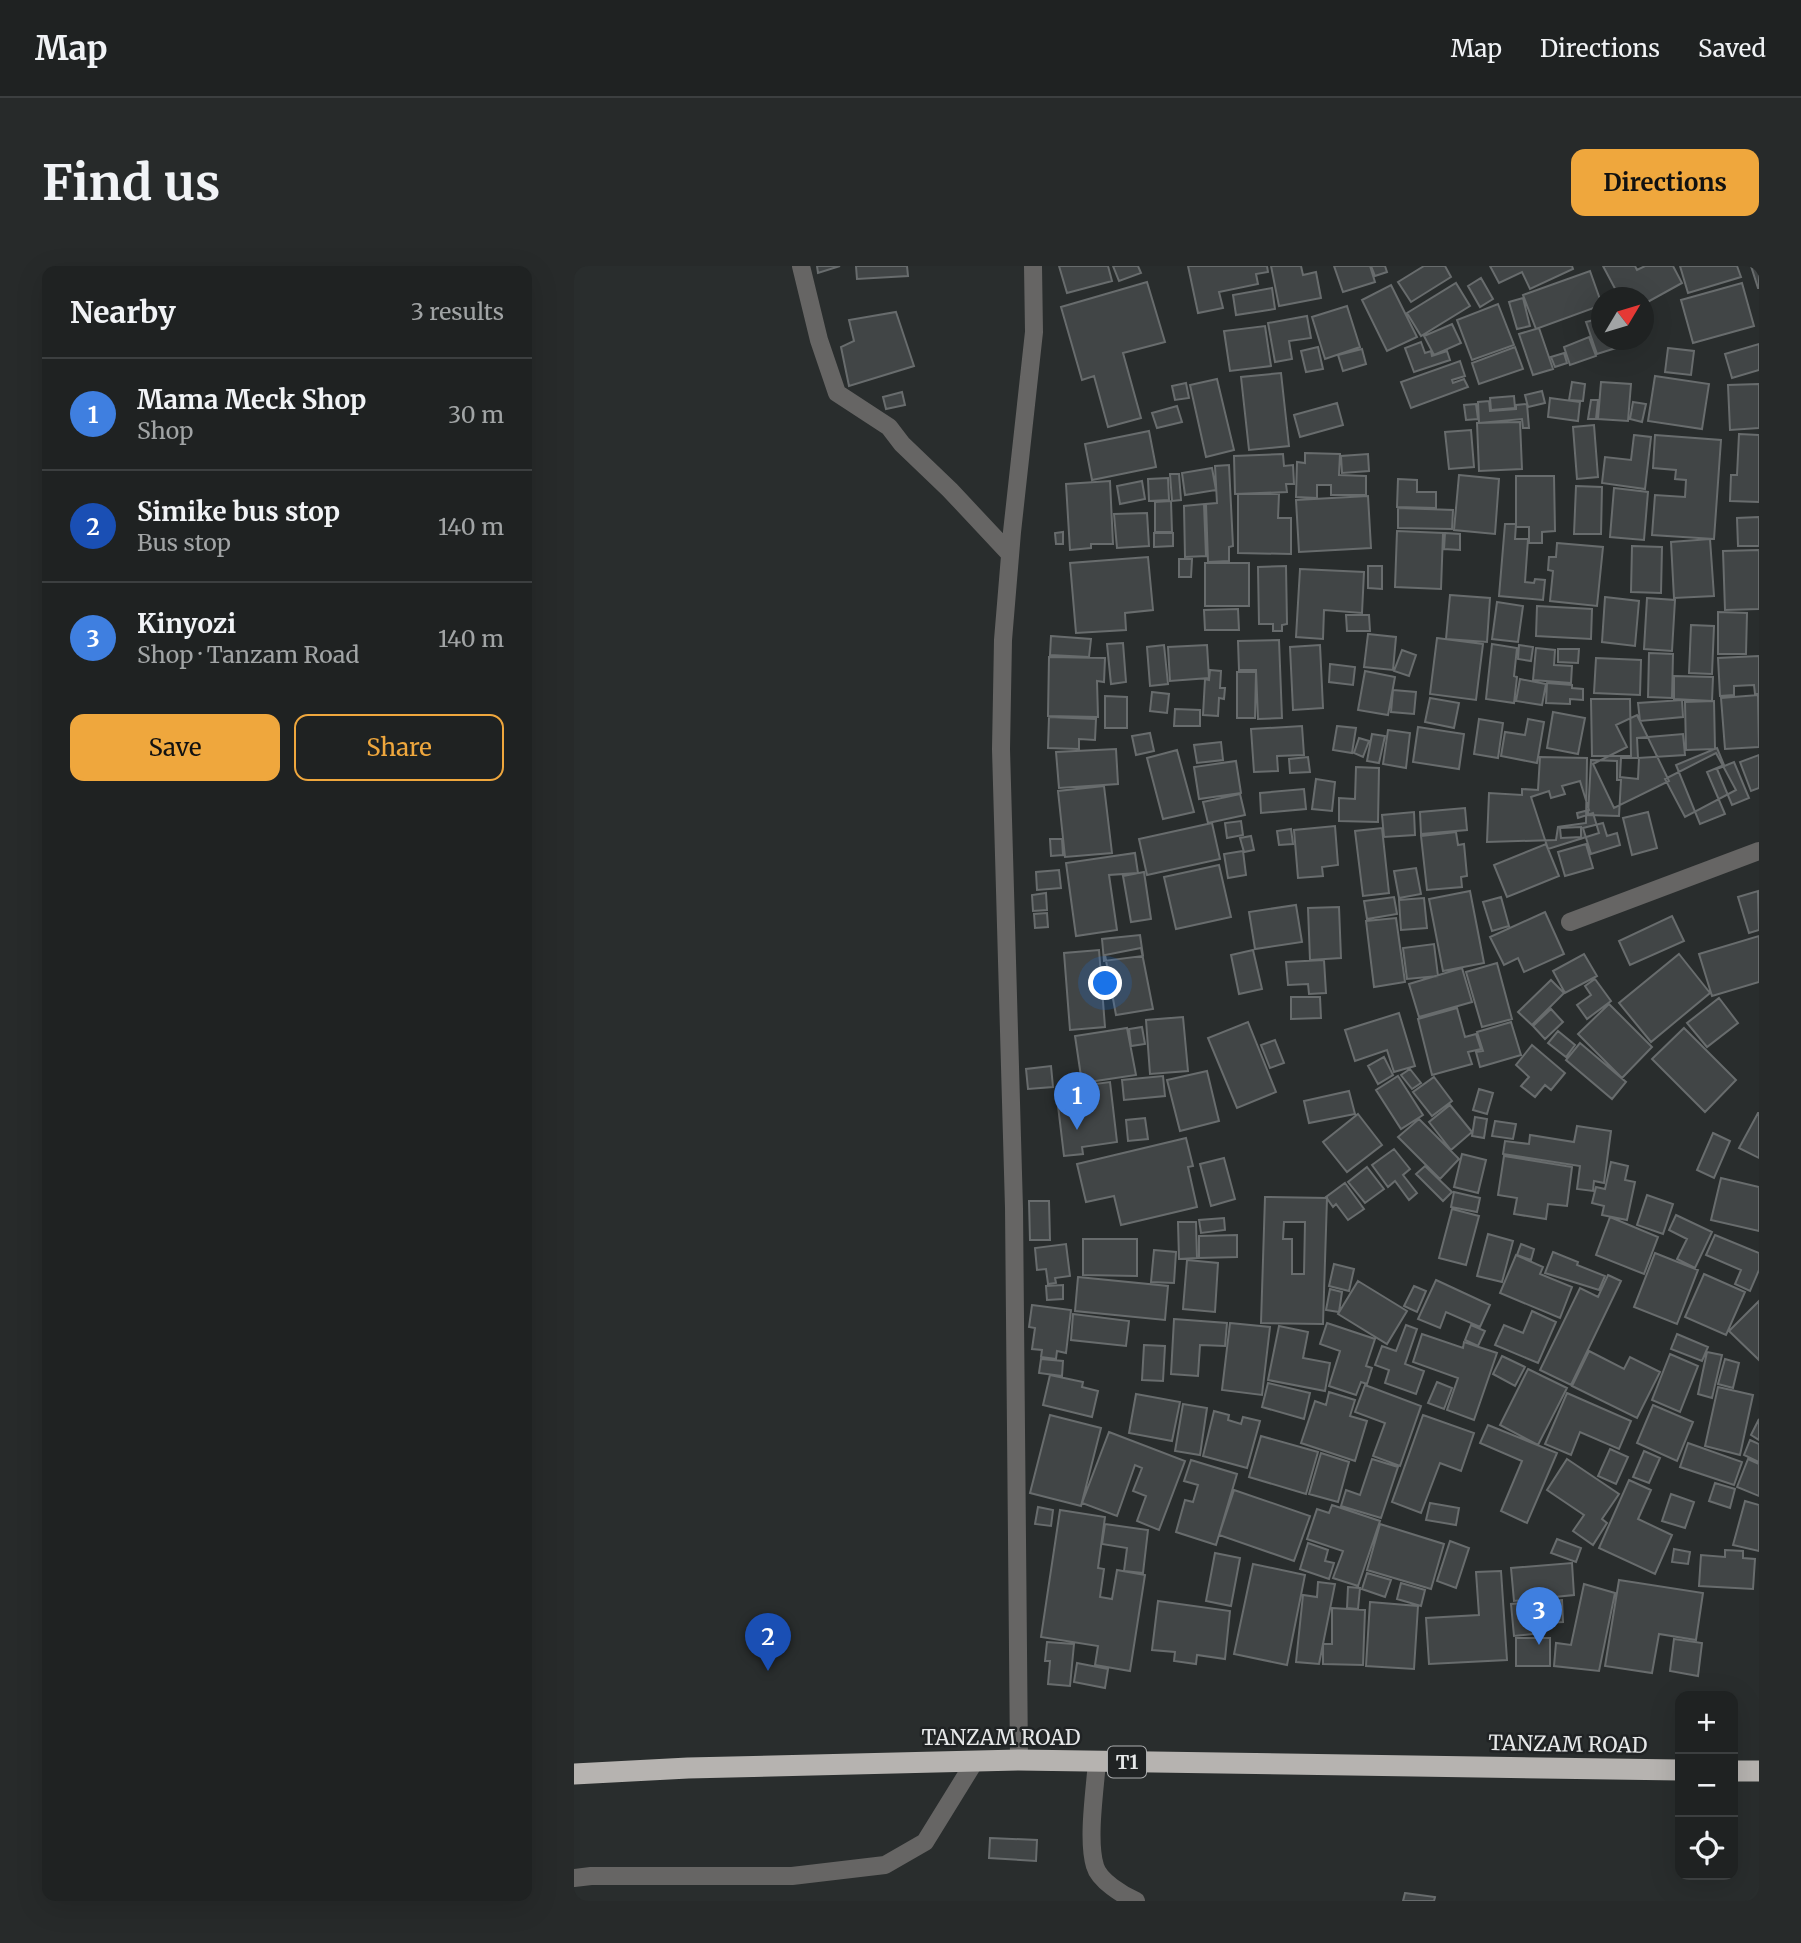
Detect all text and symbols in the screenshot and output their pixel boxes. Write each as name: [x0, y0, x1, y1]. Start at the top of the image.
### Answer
text: Map: [35, 28, 108, 69]
text: Map: [1451, 33, 1502, 64]
text: Directions: [1540, 33, 1660, 64]
text: Saved: [1698, 33, 1766, 64]
button: Directions: [1571, 149, 1759, 216]
text: Find us: [42, 152, 220, 213]
north arrow: [1591, 287, 1654, 350]
text: Nearby: [70, 293, 176, 331]
text: 3 results: [411, 297, 504, 326]
text: Mama Meck Shop: [137, 383, 366, 416]
text: 1: [88, 400, 98, 429]
text: 30 m: [448, 400, 504, 429]
text: Shop: [137, 416, 193, 445]
text: Simike bus stop: [137, 495, 340, 528]
text: 2: [86, 512, 100, 541]
text: 140 m: [438, 512, 504, 541]
text: Bus stop: [137, 528, 231, 557]
text: Kinyozi: [137, 607, 236, 640]
text: 3: [86, 624, 100, 653]
text: 140 m: [438, 624, 504, 653]
text: Shop · Tanzam Road: [137, 640, 359, 669]
button: Save: [70, 714, 280, 781]
button: Share: [294, 714, 504, 781]
your location: [1088, 966, 1122, 1000]
pin: 1: [1054, 1072, 1100, 1130]
pin: 3: [1516, 1587, 1562, 1645]
pin: 2: [745, 1613, 791, 1671]
map controls: [1675, 1691, 1738, 1880]
button: +: [1675, 1691, 1738, 1754]
street label: TANZAM ROAD: [921, 1724, 1081, 1751]
street label: TANZAM ROAD: [1488, 1729, 1648, 1759]
road number: T1: [1108, 1746, 1146, 1778]
button: −: [1675, 1754, 1738, 1817]
button: locate: [1675, 1817, 1738, 1880]

